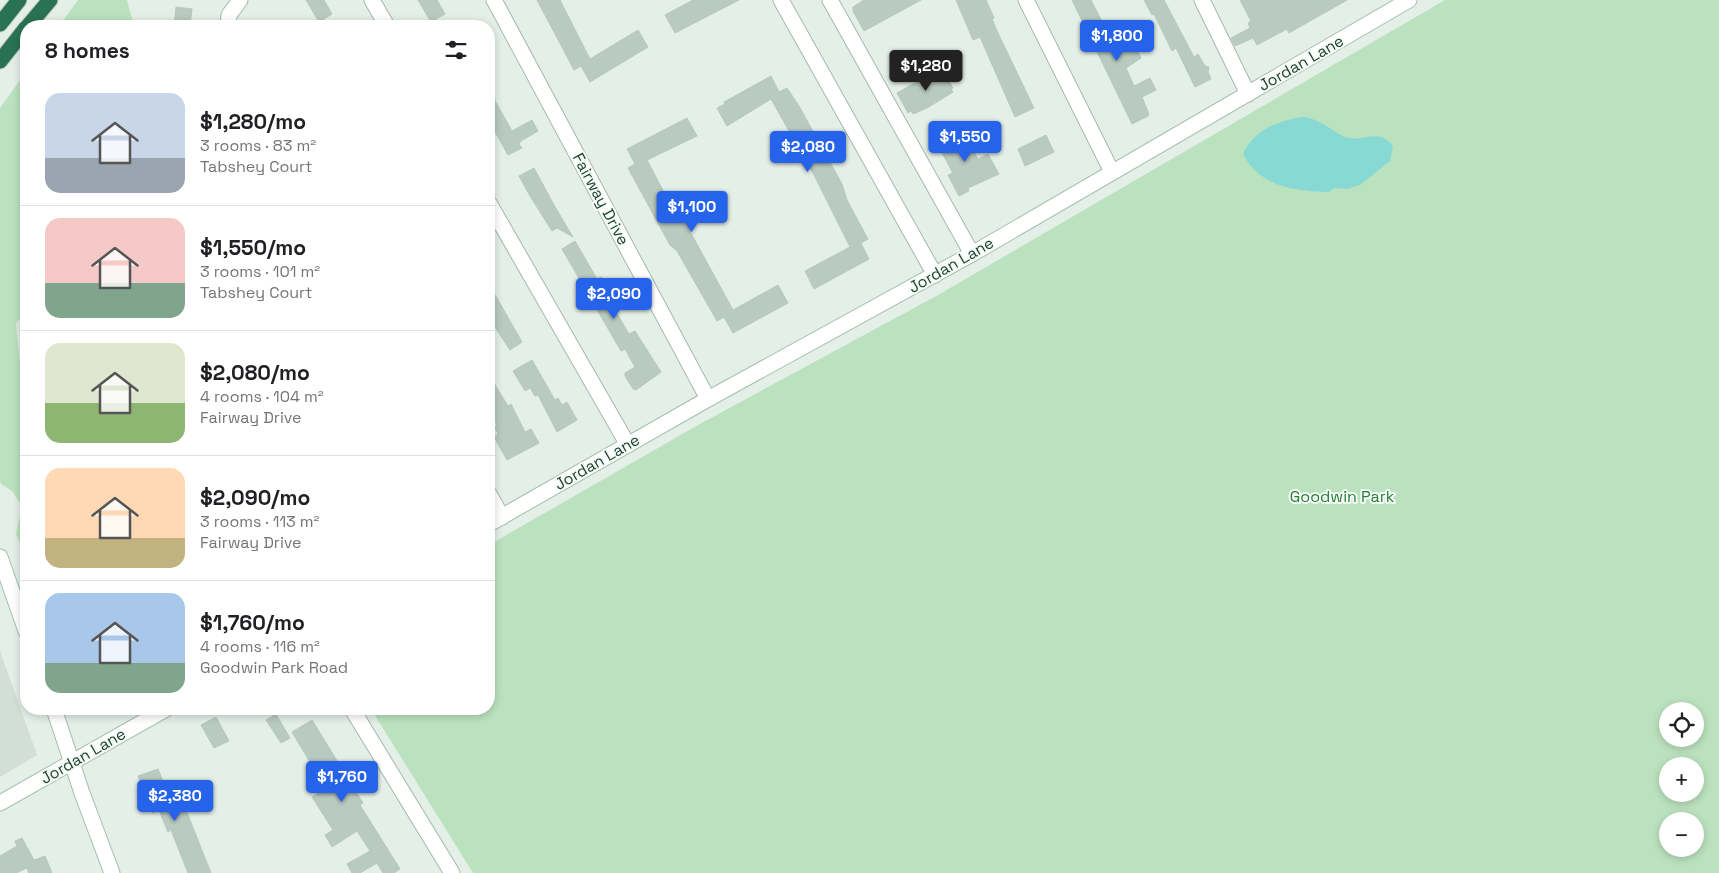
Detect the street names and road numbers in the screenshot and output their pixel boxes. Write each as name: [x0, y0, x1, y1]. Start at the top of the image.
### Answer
street label: Jordan Lane: [1254, 30, 1348, 96]
street label: Fairway Drive: [568, 149, 634, 249]
street label: Jordan Lane: [904, 232, 998, 298]
street label: Jordan Lane: [550, 429, 644, 495]
street label: Jordan Lane: [36, 723, 130, 789]

